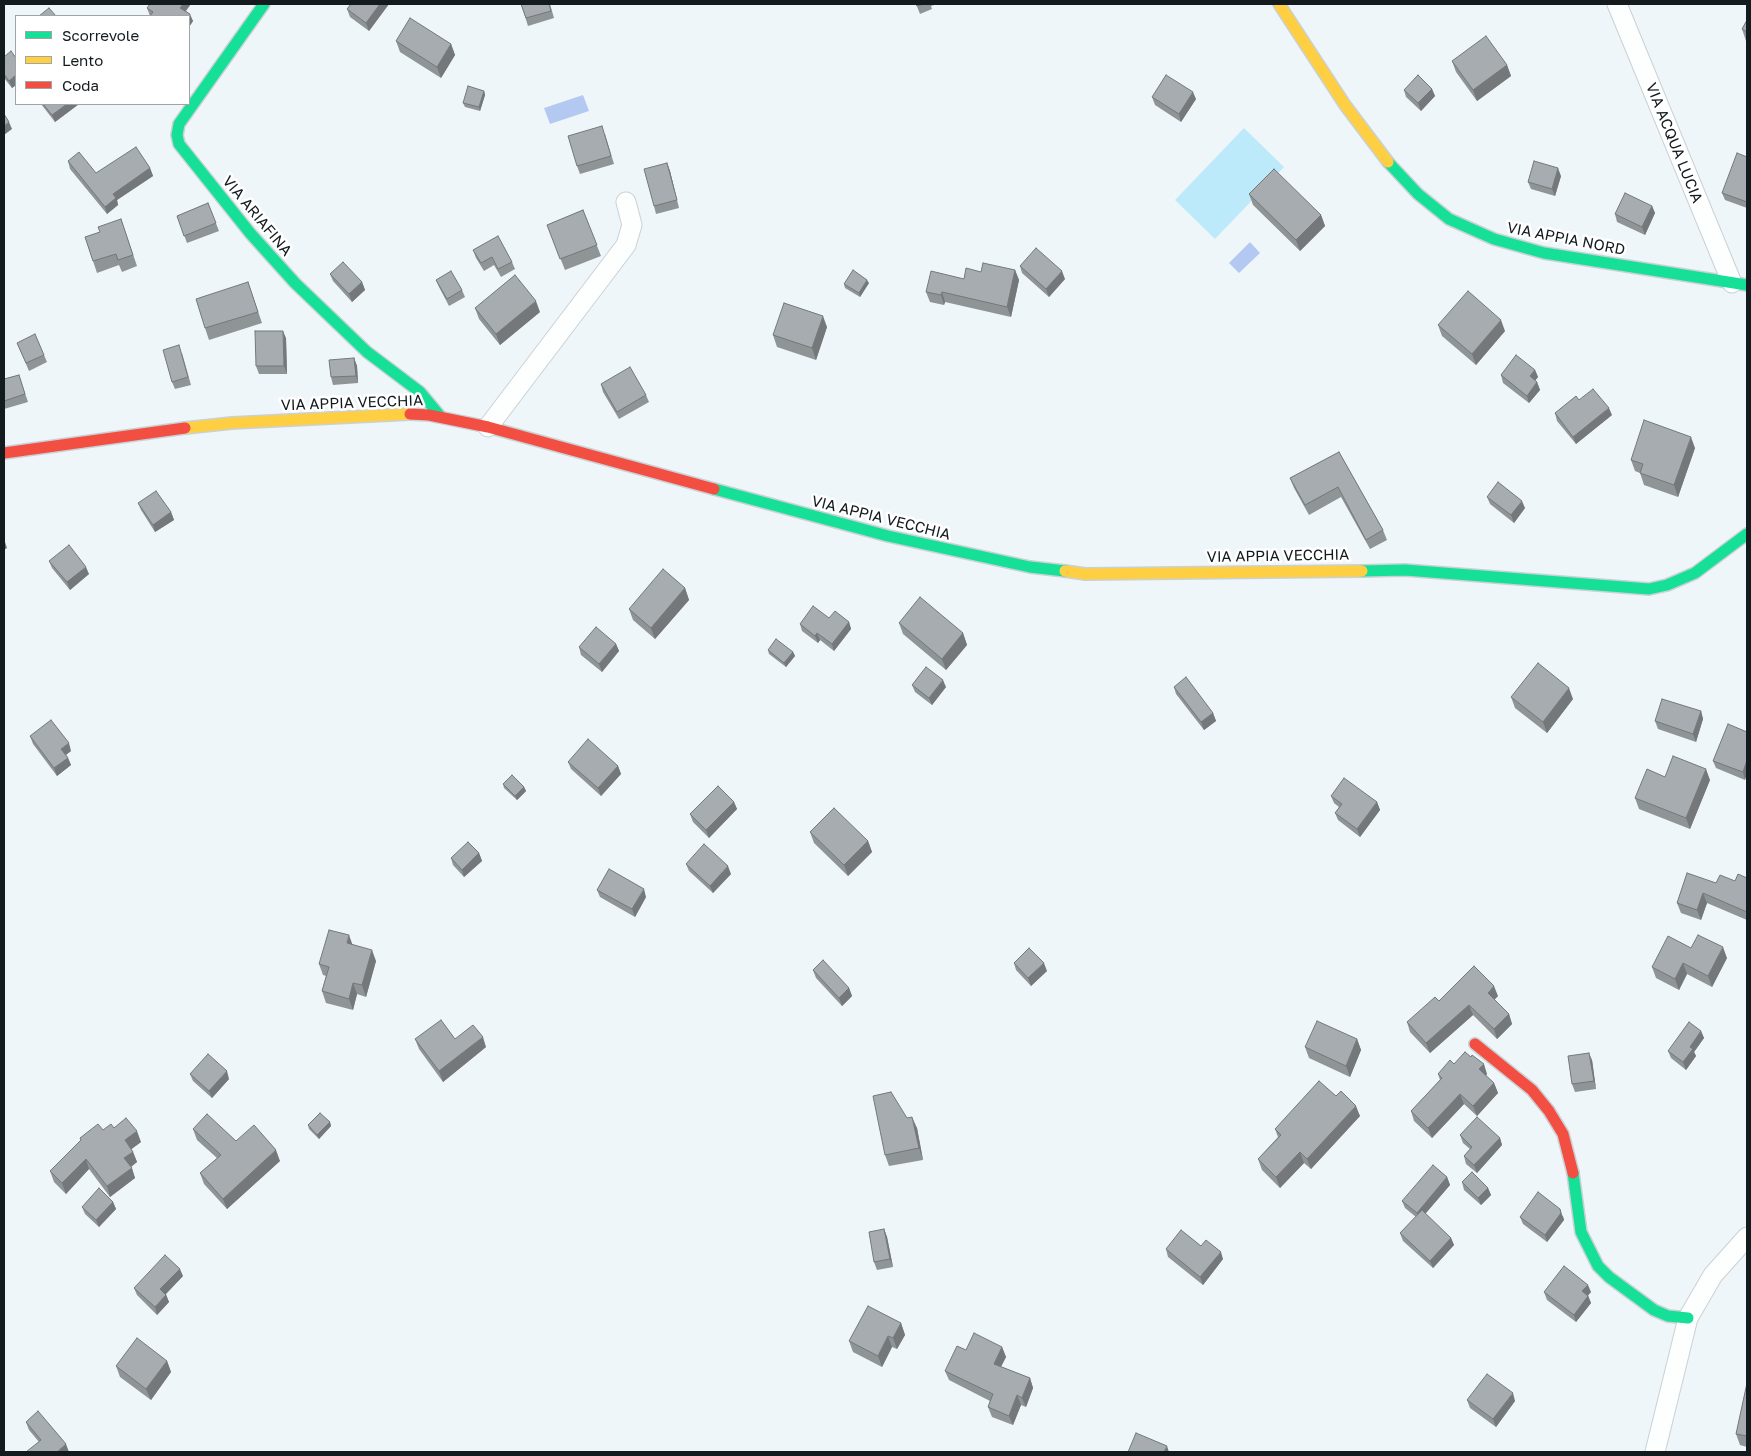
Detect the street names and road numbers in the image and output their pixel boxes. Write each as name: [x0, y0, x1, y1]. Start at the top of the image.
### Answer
street label: VIA ACQUA LUCIA: [1642, 80, 1706, 206]
street label: VIA ARIAFINA: [218, 172, 296, 260]
street label: VIA APPIA NORD: [1505, 219, 1627, 259]
street label: VIA APPIA VECCHIA: [281, 392, 423, 414]
street label: VIA APPIA VECCHIA: [810, 492, 952, 544]
street label: VIA APPIA VECCHIA: [1207, 546, 1349, 566]

